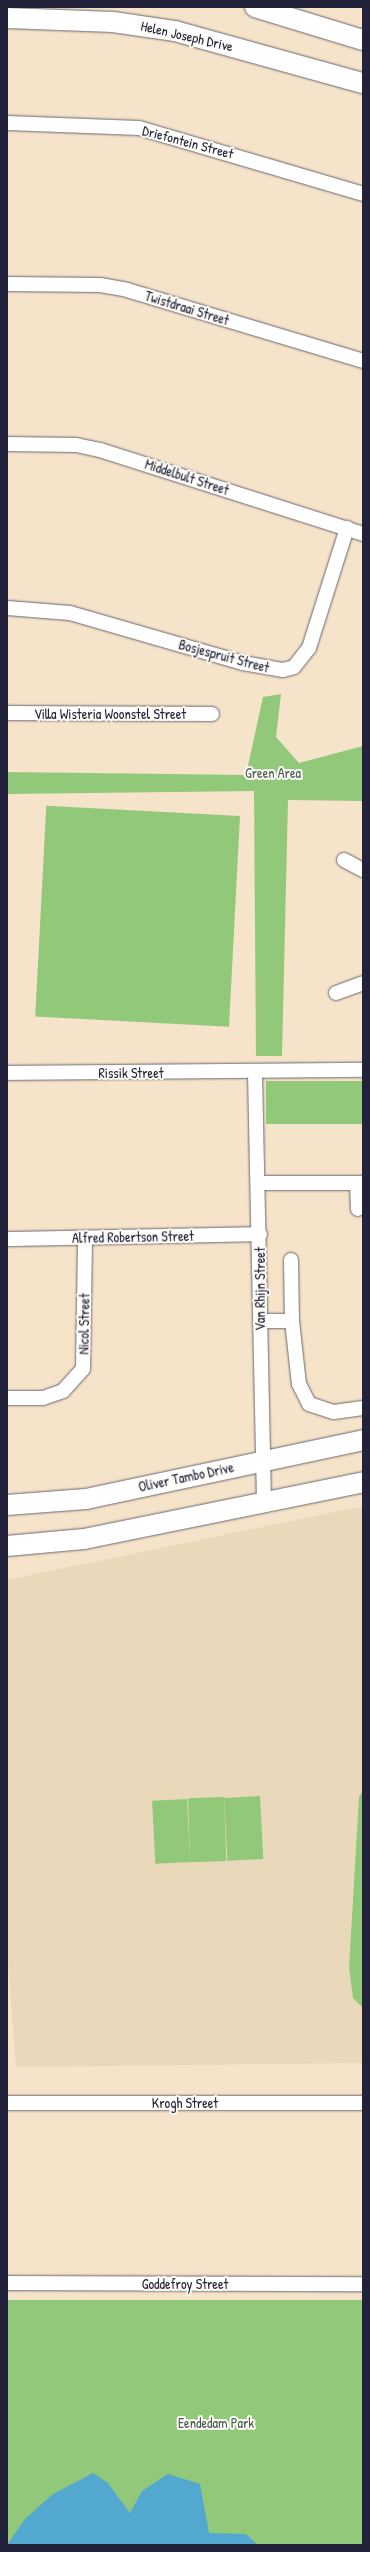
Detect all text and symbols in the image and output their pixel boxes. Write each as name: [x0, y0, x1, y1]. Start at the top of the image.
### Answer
street label: Helen Joseph Drive: [139, 17, 235, 55]
street label: Driefontein Street: [141, 122, 235, 162]
street label: Twistdraai Street: [143, 287, 231, 329]
street label: Middelbult Street: [143, 456, 231, 498]
street label: Bosjespruit Street: [177, 636, 271, 676]
street label: Villa Wisteria Woonstel Street: [34, 706, 186, 722]
park label: Green Area: [245, 765, 301, 781]
street label: Rissik Street: [98, 1065, 164, 1081]
street label: Alfred Robertson Street: [72, 1228, 194, 1246]
street label: Van Rhijn Street: [252, 1247, 268, 1331]
street label: Nicol Street: [75, 1293, 93, 1355]
street label: Oliver Tambo Drive: [137, 1459, 235, 1495]
street label: Krogh Street: [152, 2095, 218, 2111]
street label: Goddefroy Street: [142, 2276, 228, 2292]
park label: Eendedam Park: [178, 2415, 254, 2431]

